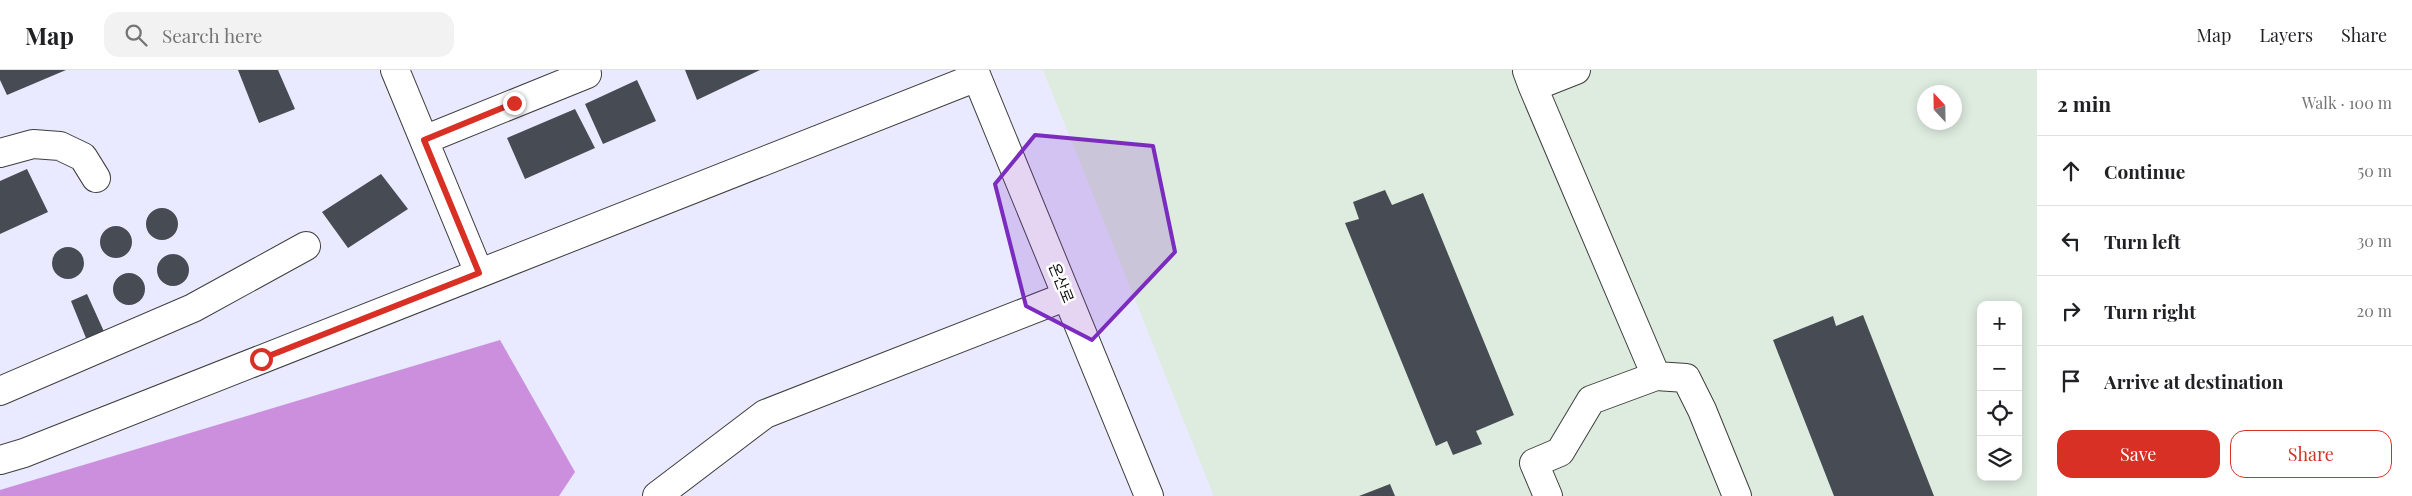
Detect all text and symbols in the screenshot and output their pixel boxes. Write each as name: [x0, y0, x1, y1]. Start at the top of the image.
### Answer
search box: [104, 12, 454, 57]
text: Map: [25, 19, 74, 51]
icon: search: [122, 21, 150, 49]
text: Search here: [162, 22, 262, 48]
text: Map: [2196, 23, 2231, 47]
text: Layers: [2259, 23, 2313, 47]
text: Share: [2341, 23, 2387, 47]
north arrow: [1917, 85, 1962, 130]
text: 2 min: [2057, 89, 2111, 117]
route end: [503, 92, 526, 115]
text: Walk · 100 m: [2302, 92, 2392, 113]
icon: ahead: [2057, 157, 2085, 185]
text: Continue: [2104, 158, 2185, 184]
text: 50 m: [2358, 160, 2392, 181]
icon: left: [2057, 227, 2085, 255]
text: Turn left: [2104, 228, 2181, 254]
text: 30 m: [2357, 230, 2392, 251]
street label: 온산로: [1045, 260, 1079, 306]
icon: right: [2057, 297, 2085, 325]
text: Turn right: [2104, 298, 2196, 324]
text: 20 m: [2357, 300, 2392, 321]
map controls: [1977, 301, 2022, 481]
button: +: [1977, 301, 2022, 346]
button: −: [1977, 346, 2022, 391]
route start: [250, 348, 273, 371]
icon: arrive: [2057, 367, 2085, 395]
text: Arrive at destination: [2104, 368, 2284, 394]
button: locate: [1977, 391, 2022, 436]
button: Save: [2057, 430, 2220, 478]
button: Share: [2230, 430, 2392, 478]
button: layers: [1977, 436, 2022, 481]

